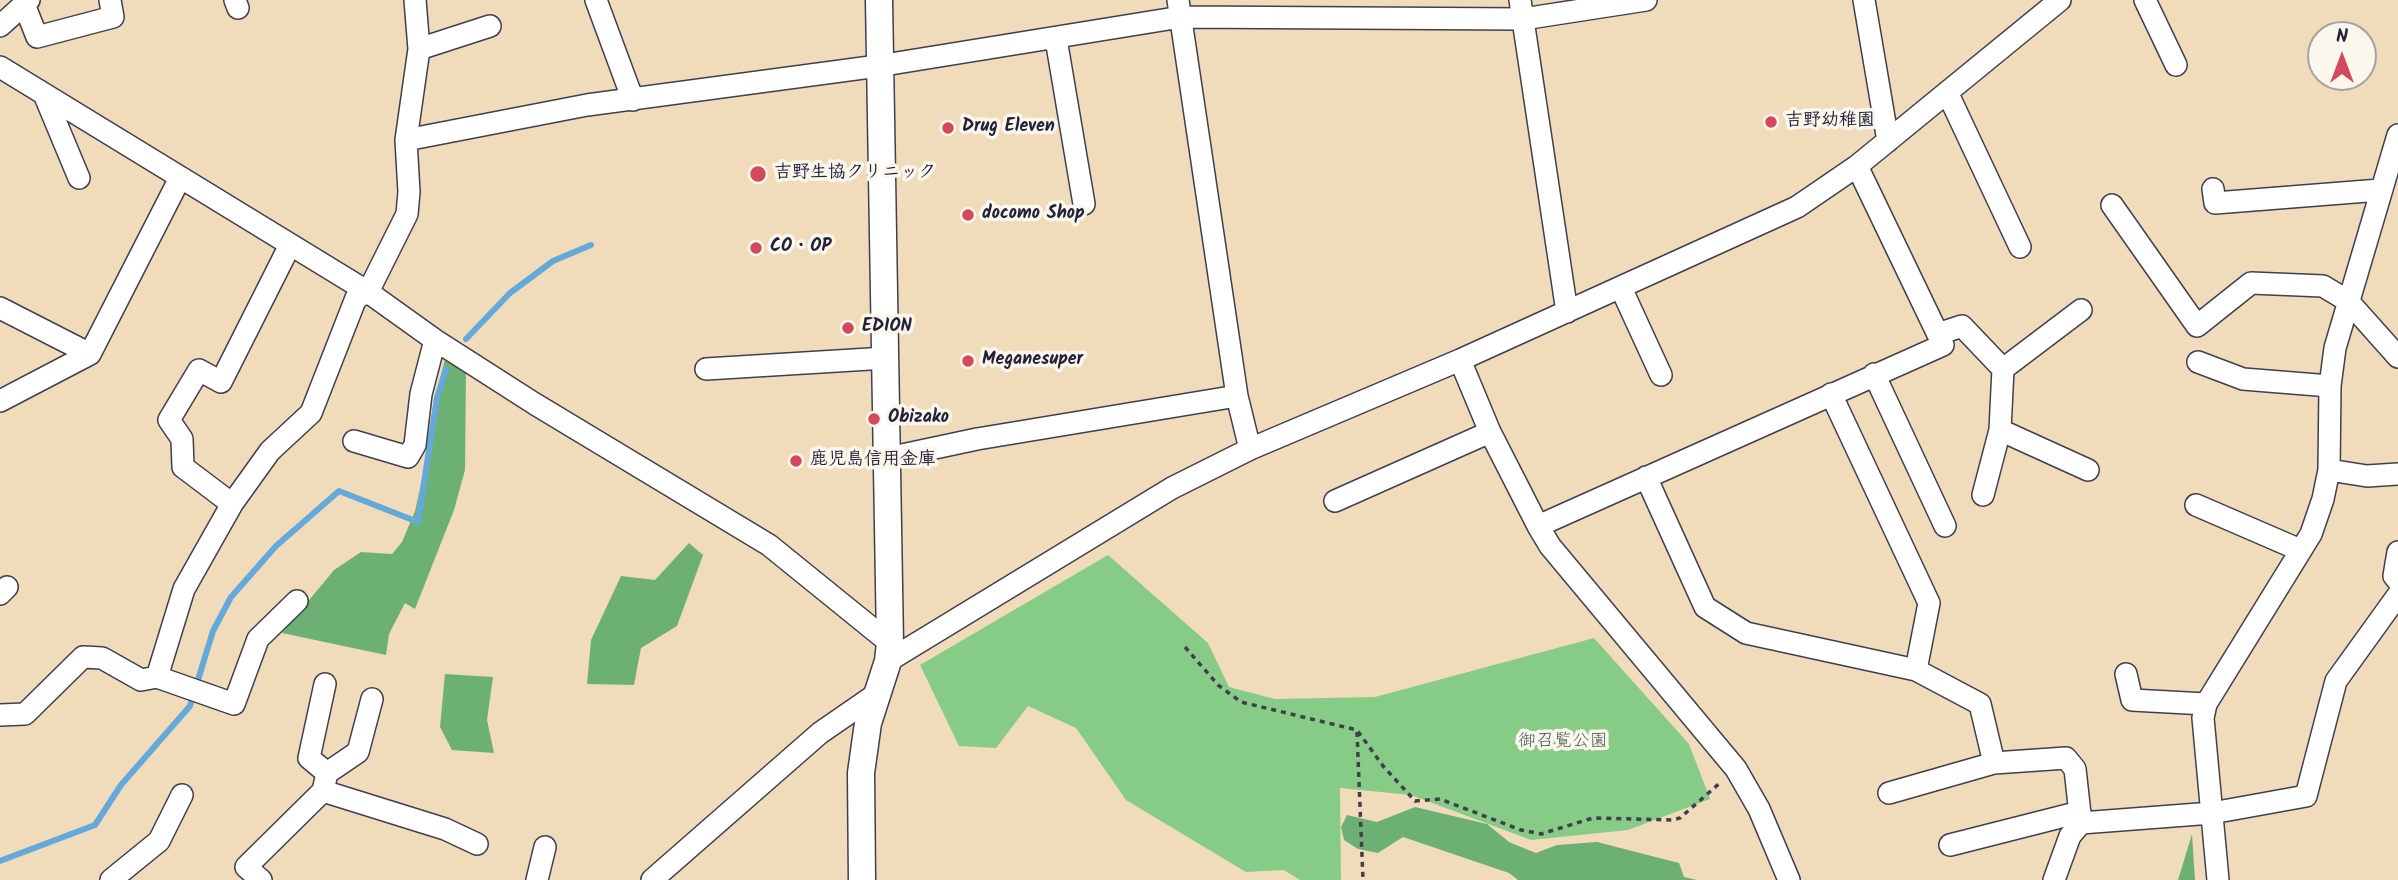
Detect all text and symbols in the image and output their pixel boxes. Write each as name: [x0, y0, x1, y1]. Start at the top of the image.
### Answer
north arrow: [2307, 21, 2377, 91]
text: N: [2336, 22, 2348, 52]
place label: 吉野幼稚園: [1785, 111, 1875, 133]
marker: 吉野幼稚園: [1763, 114, 1779, 130]
place label: Drug Eleven: [962, 117, 1055, 139]
marker: Drug Eleven: [940, 120, 956, 136]
place label: 吉野生協クリニック: [774, 163, 936, 185]
marker: 吉野生協クリニック: [748, 164, 768, 184]
place label: docomo Shop: [982, 204, 1085, 226]
marker: docomo Shop: [960, 207, 976, 223]
place label: CO・OP: [770, 237, 831, 259]
marker: CO・OP: [748, 240, 764, 256]
place label: EDION: [862, 317, 912, 339]
marker: EDION: [840, 320, 856, 336]
place label: Meganesuper: [982, 350, 1083, 372]
marker: Meganesuper: [960, 353, 976, 369]
place label: Obizako: [888, 408, 949, 430]
marker: Obizako: [866, 411, 882, 427]
place label: 鹿児島信用金庫: [810, 450, 936, 472]
marker: 鹿児島信用金庫: [788, 453, 804, 469]
park label: 御召覧公園: [1518, 732, 1608, 754]

